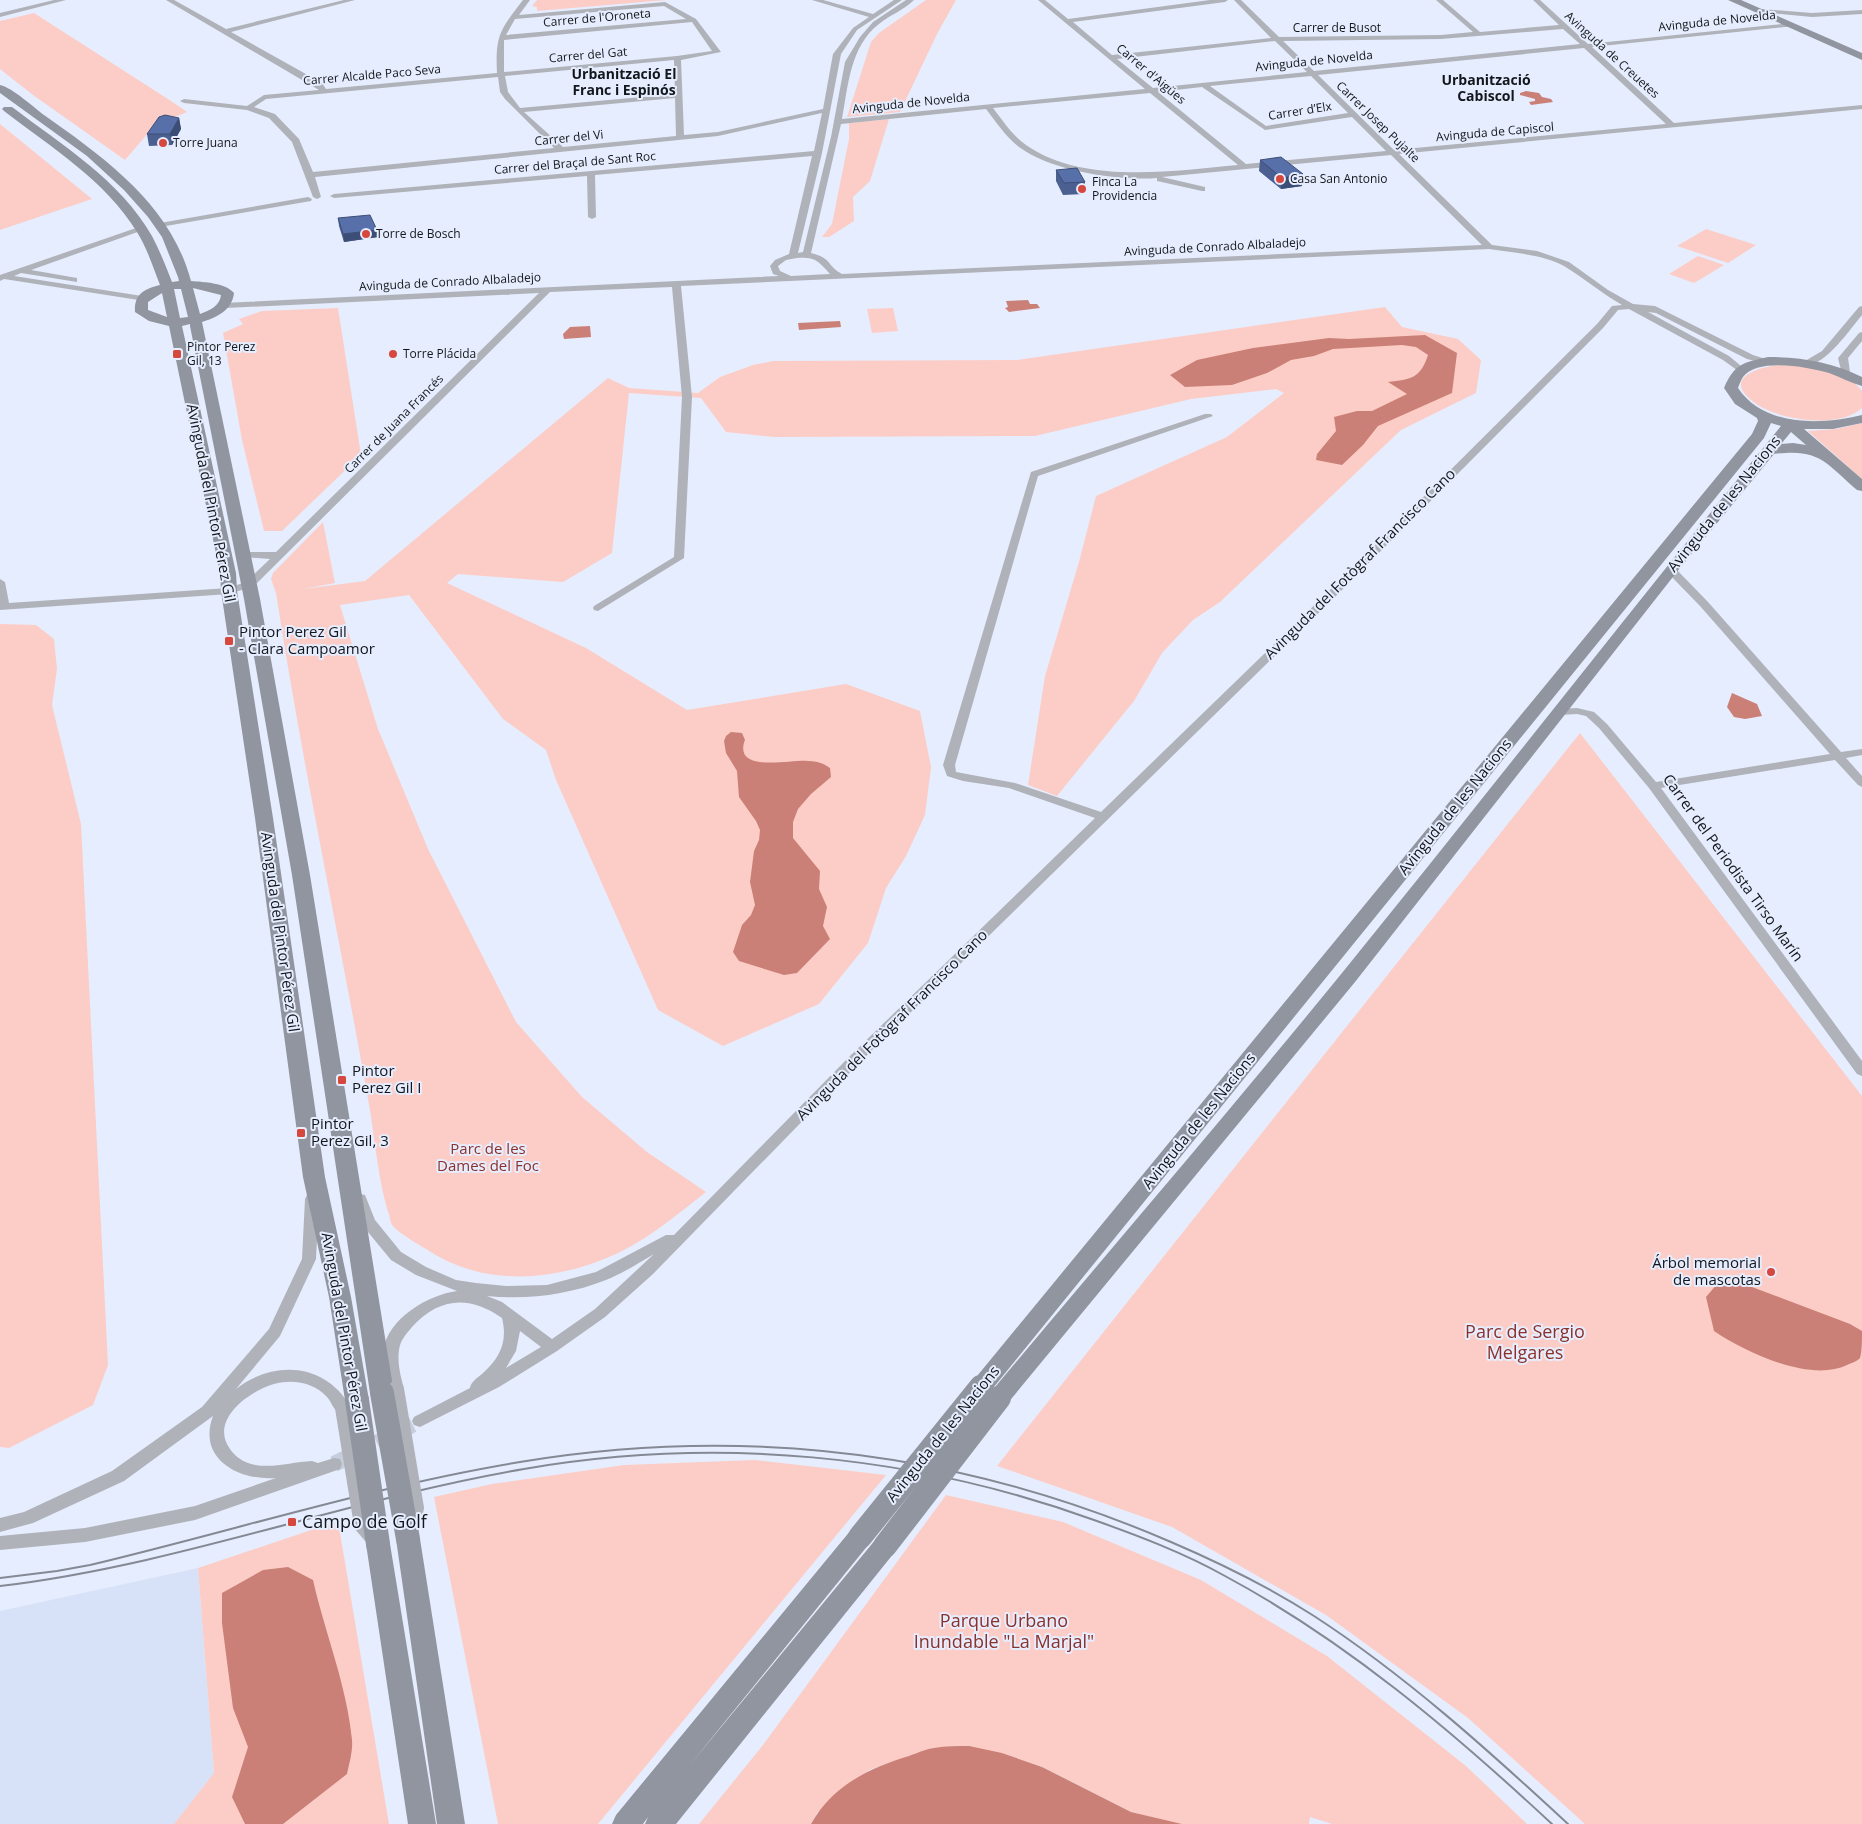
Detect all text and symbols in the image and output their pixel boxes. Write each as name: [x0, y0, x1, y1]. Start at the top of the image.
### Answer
street label: Carrer de l'Oroneta: [542, 4, 652, 31]
street label: Avinguda de Novelda: [1657, 6, 1777, 35]
street label: Avinguda de Creuetes: [1561, 7, 1664, 102]
street label: Carrer de Busot: [1293, 19, 1381, 36]
street label: Carrer d'Aigües: [1113, 40, 1190, 108]
street label: Carrer del Gat: [548, 43, 628, 66]
street label: Avinguda de Novelda: [1254, 46, 1374, 75]
street label: Carrer Alcalde Paco Seva: [302, 60, 441, 89]
district label: Urbanització El Franc i Espinós: [572, 64, 676, 99]
district label: Urbanització Cabiscol: [1441, 70, 1531, 105]
street label: Carrer Josep Pujalte: [1333, 77, 1424, 166]
street label: Avinguda de Novelda: [851, 88, 971, 117]
street label: Carrer d’Elx: [1267, 97, 1334, 124]
street label: Avinguda de Capiscol: [1435, 118, 1555, 145]
street label: Carrer del Vi: [534, 125, 604, 150]
place label: Torre Juana: [173, 134, 238, 151]
marker: Torre Juana: [157, 137, 169, 149]
street label: Carrer del Braçal de Sant Roc: [493, 147, 657, 178]
place label: Casa San Antonio: [1290, 170, 1388, 187]
place label: Finca La Providencia: [1092, 173, 1157, 204]
marker: Casa San Antonio: [1274, 173, 1286, 185]
marker: Finca La Providencia: [1076, 183, 1088, 195]
place label: Torre de Bosch: [376, 225, 461, 242]
marker: Torre de Bosch: [360, 228, 372, 240]
street label: Avinguda de Conrado Albaladejo: [1124, 233, 1306, 260]
street label: Avinguda de Conrado Albaladejo: [359, 268, 541, 295]
place label: Pintor Perez Gil, 13: [187, 338, 256, 369]
place label: Torre Plácida: [403, 345, 476, 362]
marker: Pintor Perez Gil, 13: [171, 348, 183, 360]
marker: Torre Plácida: [387, 348, 399, 360]
street label: Carrer de Juana Francés: [340, 370, 447, 477]
street label: Avinguda del Pintor Pérez Gil: [183, 402, 241, 604]
street label: Avinguda de les Nacions: [1662, 431, 1784, 576]
street label: Avinguda del Fotògraf Francisco Cano: [1259, 463, 1459, 663]
place label: Pintor Perez Gil - Clara Campoamor: [239, 621, 375, 658]
marker: Pintor Perez Gil - Clara Campoamor: [223, 635, 235, 647]
street label: Avinguda de les Nacions: [1393, 734, 1515, 879]
street label: Carrer del Periodista Tirso Marín: [1659, 770, 1809, 965]
street label: Avinguda del Pintor Pérez Gil: [257, 831, 305, 1033]
street label: Avinguda del Fotògraf Francisco Cano: [791, 924, 991, 1124]
street label: Avinguda de les Nacions: [1137, 1048, 1259, 1193]
place label: Pintor Perez Gil I: [352, 1060, 422, 1097]
marker: Pintor Perez Gil I: [336, 1074, 348, 1086]
place label: Pintor Perez Gil, 3: [311, 1113, 389, 1150]
marker: Pintor Perez Gil, 3: [295, 1127, 307, 1139]
park label: Parc de les Dames del Foc: [437, 1138, 539, 1175]
street label: Avinguda del Pintor Pérez Gil: [318, 1231, 372, 1433]
place label: Árbol memorial de mascotas: [1652, 1252, 1761, 1289]
marker: Árbol memorial de mascotas: [1765, 1266, 1777, 1278]
park label: Parc de Sergio Melgares: [1465, 1319, 1585, 1364]
street label: Avinguda de les Nacions: [881, 1361, 1003, 1506]
place label: Campo de Golf: [302, 1509, 428, 1533]
marker: Campo de Golf: [286, 1516, 298, 1528]
park label: Parque Urbano Inundable "La Marjal": [914, 1608, 1094, 1653]

